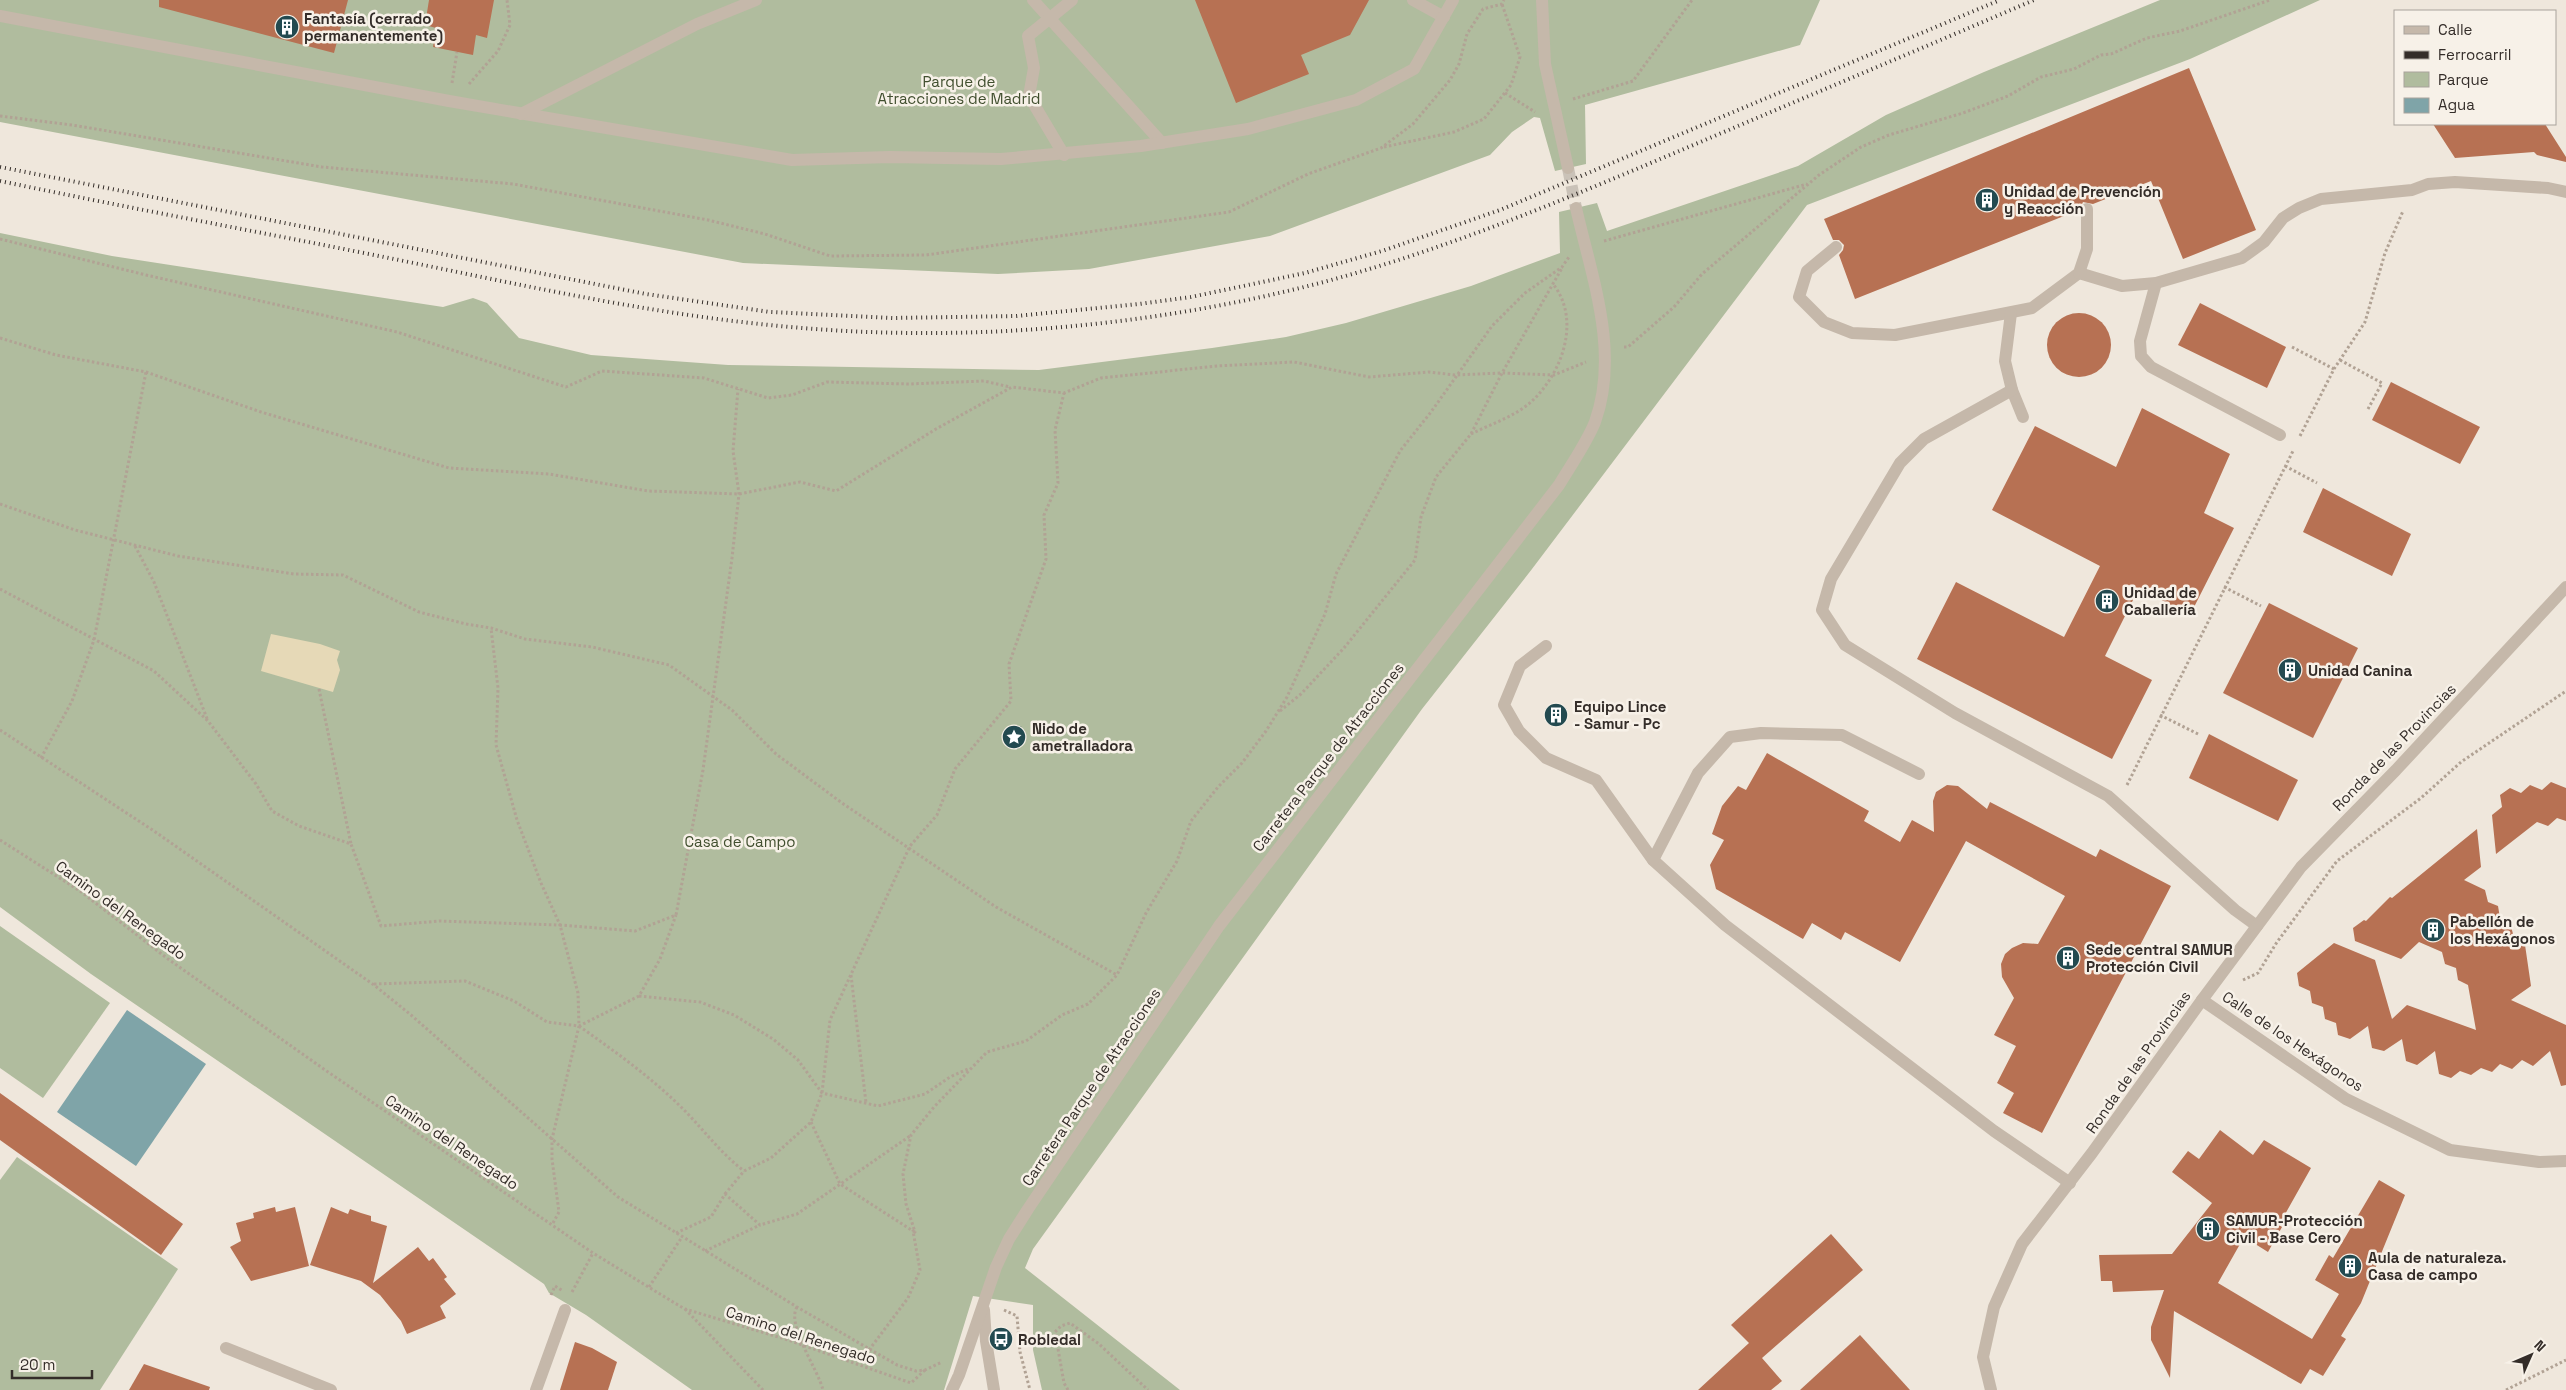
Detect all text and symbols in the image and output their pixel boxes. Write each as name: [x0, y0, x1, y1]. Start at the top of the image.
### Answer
place label: Fantasía (cerrado permanentemente): [304, 9, 443, 45]
legend: [2394, 10, 2556, 125]
building icon: Fantasía (cerrado permanentemente): [274, 14, 300, 40]
text: Calle: [2438, 20, 2473, 39]
text: Ferrocarril: [2438, 45, 2511, 64]
text: Parque: [2438, 70, 2489, 89]
park label: Parque de Atracciones de Madrid: [877, 72, 1041, 108]
text: Agua: [2438, 95, 2475, 114]
place label: Unidad de Prevención y Reacción: [2004, 182, 2161, 218]
building icon: Unidad de Prevención y Reacción: [1974, 187, 2000, 213]
place label: Unidad de Caballería: [2124, 583, 2197, 619]
building icon: Unidad de Caballería: [2094, 588, 2120, 614]
building icon: Unidad Canina: [2277, 657, 2303, 683]
street label: Carretera Parque de Atracciones: [1248, 659, 1408, 855]
place label: Unidad Canina: [2308, 661, 2413, 680]
street label: Ronda de las Provincias: [2328, 679, 2460, 815]
place label: Equipo Lince - Samur - Pc: [1574, 697, 1667, 733]
building icon: Equipo Lince - Samur - Pc: [1543, 702, 1569, 728]
place label: Nido de ametralladora: [1032, 719, 1133, 755]
place icon: Nido de ametralladora: [1001, 724, 1027, 750]
park label: Casa de Campo: [684, 832, 796, 851]
street label: Camino del Renegado: [52, 856, 190, 964]
place label: Pabellón de los Hexágonos: [2450, 912, 2555, 948]
building icon: Pabellón de los Hexágonos: [2420, 917, 2446, 943]
place label: Sede central SAMUR Protección Civil: [2086, 940, 2233, 976]
building icon: Sede central SAMUR Protección Civil: [2055, 945, 2081, 971]
street label: Carretera Parque de Atracciones: [1018, 984, 1165, 1190]
street label: Ronda de las Provincias: [2081, 987, 2195, 1137]
street label: Calle de los Hexágonos: [2219, 987, 2367, 1095]
street label: Camino del Renegado: [382, 1090, 522, 1194]
place label: SAMUR-Protección Civil - Base Cero: [2226, 1211, 2363, 1247]
building icon: SAMUR-Protección Civil - Base Cero: [2195, 1216, 2221, 1242]
place label: Aula de naturaleza. Casa de campo: [2368, 1248, 2507, 1284]
building icon: Aula de naturaleza. Casa de campo: [2337, 1253, 2363, 1279]
street label: Camino del Renegado: [724, 1302, 878, 1368]
bus stop icon: Robledal: [988, 1326, 1014, 1352]
place label: Robledal: [1018, 1330, 1081, 1349]
north arrow: [2506, 1330, 2556, 1380]
text: N: [2531, 1336, 2550, 1355]
scale bar: [12, 1348, 92, 1380]
text: 20 m: [20, 1355, 55, 1374]

